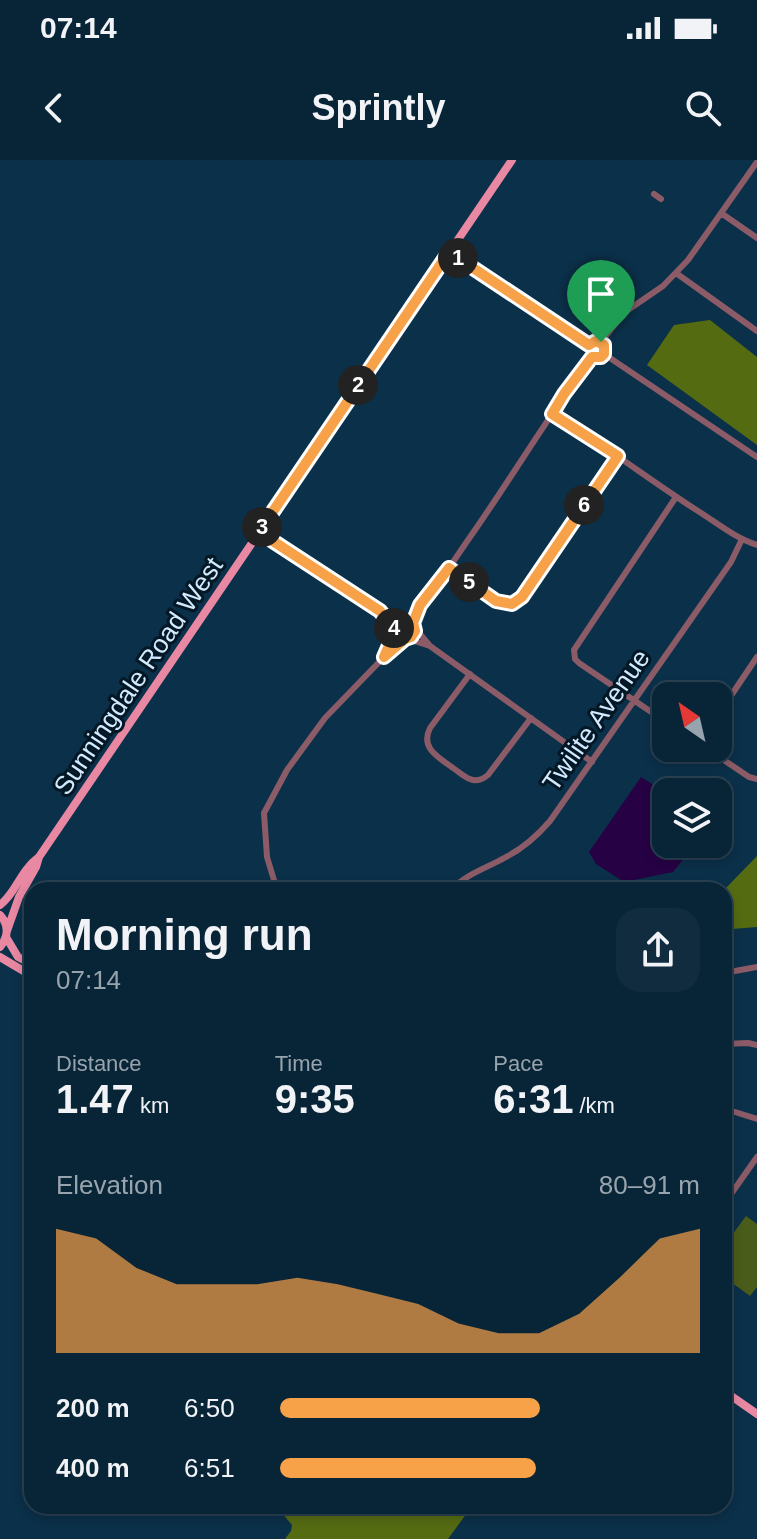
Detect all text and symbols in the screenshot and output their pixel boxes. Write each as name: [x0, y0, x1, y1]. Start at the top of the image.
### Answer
text: 07:14: [40, 11, 117, 44]
icon: back: [32, 86, 76, 130]
icon: search: [681, 86, 725, 130]
text: Sprintly: [311, 87, 446, 128]
pin: 1: [438, 238, 478, 278]
text: 1: [452, 245, 464, 270]
pin: [567, 260, 635, 342]
icon: arrive: [579, 272, 623, 316]
pin: 2: [338, 365, 378, 405]
text: 2: [352, 372, 364, 397]
pin: 6: [564, 485, 604, 525]
text: 6: [578, 492, 590, 517]
pin: 3: [242, 507, 282, 547]
text: 3: [256, 514, 268, 539]
street label: Sunningdale Road West: [47, 551, 229, 800]
pin: 5: [449, 562, 489, 602]
text: 5: [463, 569, 475, 594]
pin: 4: [374, 608, 414, 648]
text: 4: [388, 615, 400, 640]
street label: Twilite Avenue: [536, 644, 656, 796]
north arrow: [652, 682, 732, 762]
map controls: [652, 682, 732, 858]
button: layers: [652, 778, 732, 858]
button: share: [616, 908, 700, 992]
text: Morning run: [56, 910, 313, 959]
text: 07:14: [56, 965, 121, 995]
text: Distance: [56, 1051, 142, 1076]
text: Time: [275, 1051, 323, 1076]
text: Pace: [493, 1051, 543, 1076]
text: 1.47: [56, 1077, 134, 1121]
text: 9:35: [275, 1077, 355, 1121]
text: 6:31: [493, 1077, 573, 1121]
text: km: [134, 1093, 169, 1118]
text: /km: [573, 1093, 615, 1118]
text: Elevation: [56, 1170, 163, 1200]
text: 80–91 m: [599, 1170, 700, 1200]
text: 200 m: [56, 1393, 130, 1423]
text: 6:50: [184, 1393, 235, 1423]
text: 400 m: [56, 1453, 130, 1483]
text: 6:51: [184, 1453, 235, 1483]

